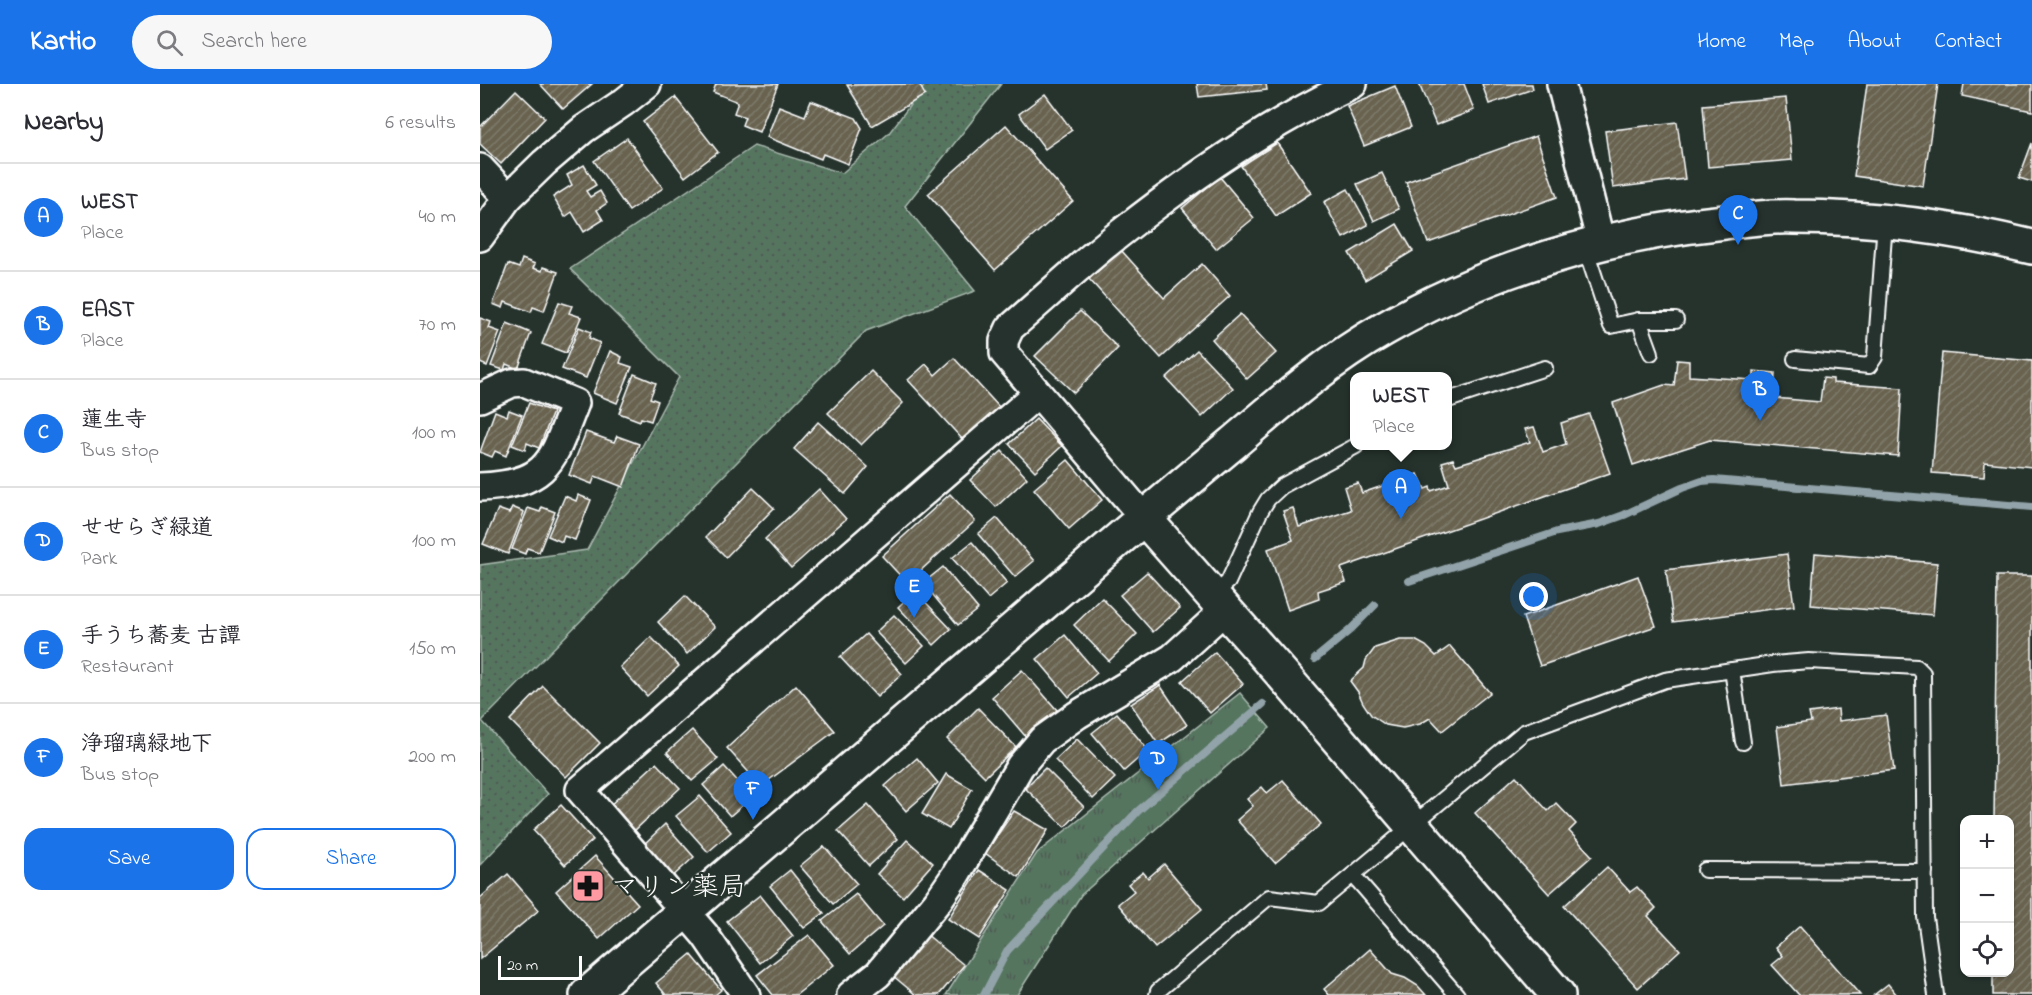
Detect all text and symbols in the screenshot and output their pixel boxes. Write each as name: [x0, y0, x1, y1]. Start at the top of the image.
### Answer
search box: [132, 15, 552, 69]
text: Kartio: [30, 22, 96, 63]
icon: search: [153, 26, 186, 59]
text: Search here: [201, 26, 307, 58]
text: Home: [1697, 27, 1746, 57]
text: Map: [1779, 27, 1814, 57]
text: About: [1847, 27, 1901, 57]
text: Contact: [1934, 27, 2002, 57]
text: Nearby: [24, 104, 103, 142]
text: 6 results: [385, 109, 456, 138]
text: WEST: [81, 187, 138, 219]
pin: C: [1718, 196, 1758, 245]
text: A: [37, 203, 50, 232]
text: 40 m: [419, 203, 456, 232]
text: Place: [81, 219, 123, 248]
text: EAST: [81, 295, 135, 327]
text: B: [37, 311, 50, 340]
text: 70 m: [419, 311, 456, 340]
text: Place: [81, 327, 123, 356]
popup: [1350, 372, 1452, 450]
pin: B: [1740, 372, 1780, 421]
text: WEST: [1372, 381, 1430, 413]
text: 蓮生寺: [81, 405, 147, 437]
text: Place: [1372, 413, 1415, 442]
text: C: [38, 419, 49, 448]
text: 100 m: [412, 419, 456, 448]
text: Bus stop: [81, 437, 159, 466]
pin: A: [1382, 470, 1420, 519]
text: せせらぎ緑道: [81, 513, 213, 545]
text: D: [36, 527, 51, 556]
text: 100 m: [412, 527, 456, 556]
text: Park: [81, 545, 117, 574]
pin: E: [894, 568, 934, 618]
your location: [1519, 582, 1548, 611]
text: 手うち蕎麦 古譚: [81, 621, 241, 653]
text: E: [37, 635, 50, 664]
text: 150 m: [409, 635, 456, 664]
text: Restaurant: [81, 653, 174, 682]
text: 浄瑠璃緑地下: [81, 729, 213, 761]
pin: D: [1138, 740, 1178, 790]
text: F: [37, 743, 50, 772]
text: 200 m: [408, 743, 456, 772]
text: Bus stop: [81, 761, 159, 790]
pin: F: [734, 770, 772, 820]
map controls: [1960, 815, 2014, 977]
button: +: [1960, 815, 2014, 869]
button: Save: [24, 828, 234, 890]
button: Share: [246, 828, 456, 890]
pharmacy icon: マリン薬局: [570, 868, 606, 904]
place label: マリン薬局: [611, 869, 746, 908]
button: −: [1960, 869, 2014, 923]
button: locate: [1960, 923, 2014, 977]
scale bar: [498, 953, 582, 980]
text: 20 m: [507, 954, 538, 978]

